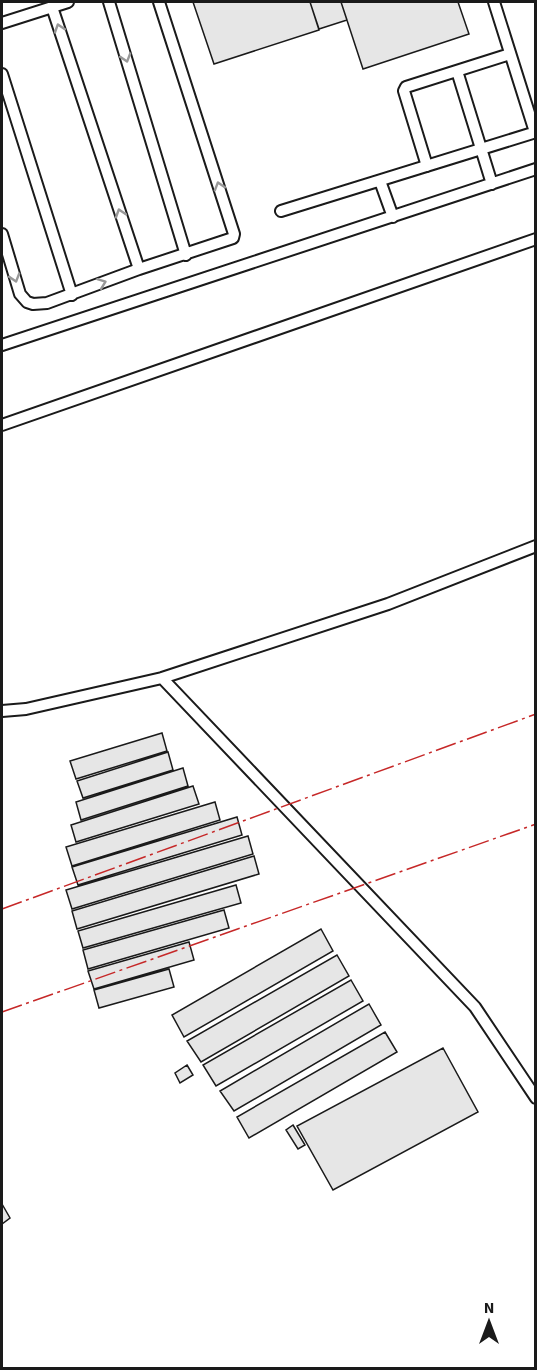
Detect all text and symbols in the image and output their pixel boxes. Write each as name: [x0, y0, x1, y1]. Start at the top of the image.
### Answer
one-way arrow: [53, 23, 66, 34]
one-way arrow: [119, 52, 131, 62]
one-way arrow: [214, 181, 226, 192]
one-way arrow: [115, 208, 128, 219]
one-way arrow: [8, 273, 20, 283]
one-way arrow: [95, 278, 106, 290]
north arrow: [459, 1292, 519, 1352]
text: N: [484, 1297, 494, 1319]

